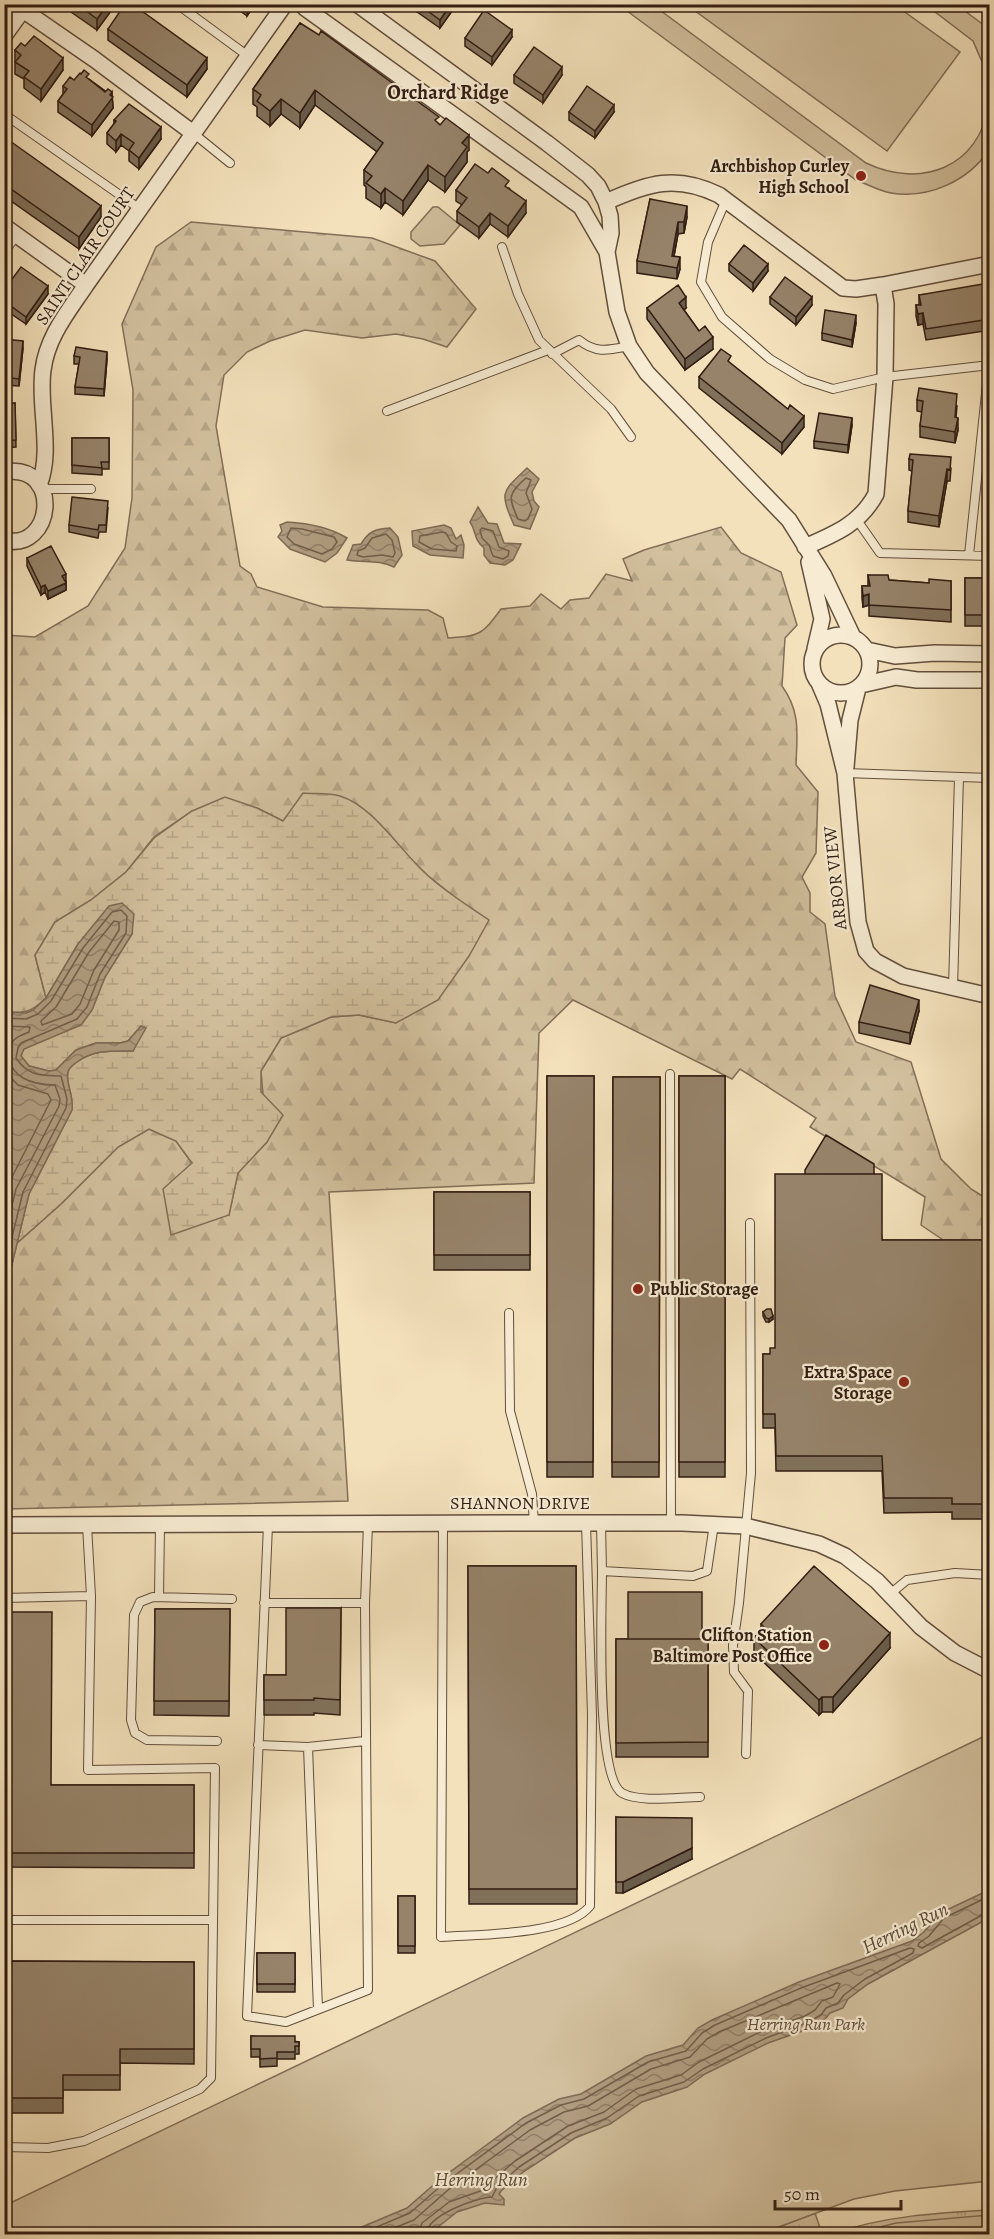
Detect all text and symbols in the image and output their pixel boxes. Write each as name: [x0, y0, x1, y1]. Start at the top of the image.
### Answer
district label: Orchard Ridge: [387, 79, 509, 106]
place label: Archbishop Curley High School: [709, 154, 850, 199]
marker: Archbishop Curley High School: [854, 169, 868, 183]
street label: SAINT CLAIR COURT: [30, 182, 140, 330]
street label: ARBOR VIEW: [818, 825, 852, 932]
place label: Public Storage: [650, 1277, 759, 1301]
marker: Public Storage: [631, 1282, 645, 1296]
place label: Extra Space Storage: [803, 1360, 892, 1405]
marker: Extra Space Storage: [897, 1375, 911, 1389]
street label: SHANNON DRIVE: [450, 1491, 590, 1515]
place label: Clifton Station Baltimore Post Office: [653, 1623, 812, 1668]
marker: Clifton Station Baltimore Post Office: [817, 1638, 831, 1652]
water label: Herring Run: [857, 1895, 953, 1961]
park label: Herring Run Park: [747, 2012, 865, 2036]
water label: Herring Run: [434, 2166, 528, 2193]
scale bar: [775, 2173, 901, 2211]
text: 50 m: [784, 2182, 820, 2206]

